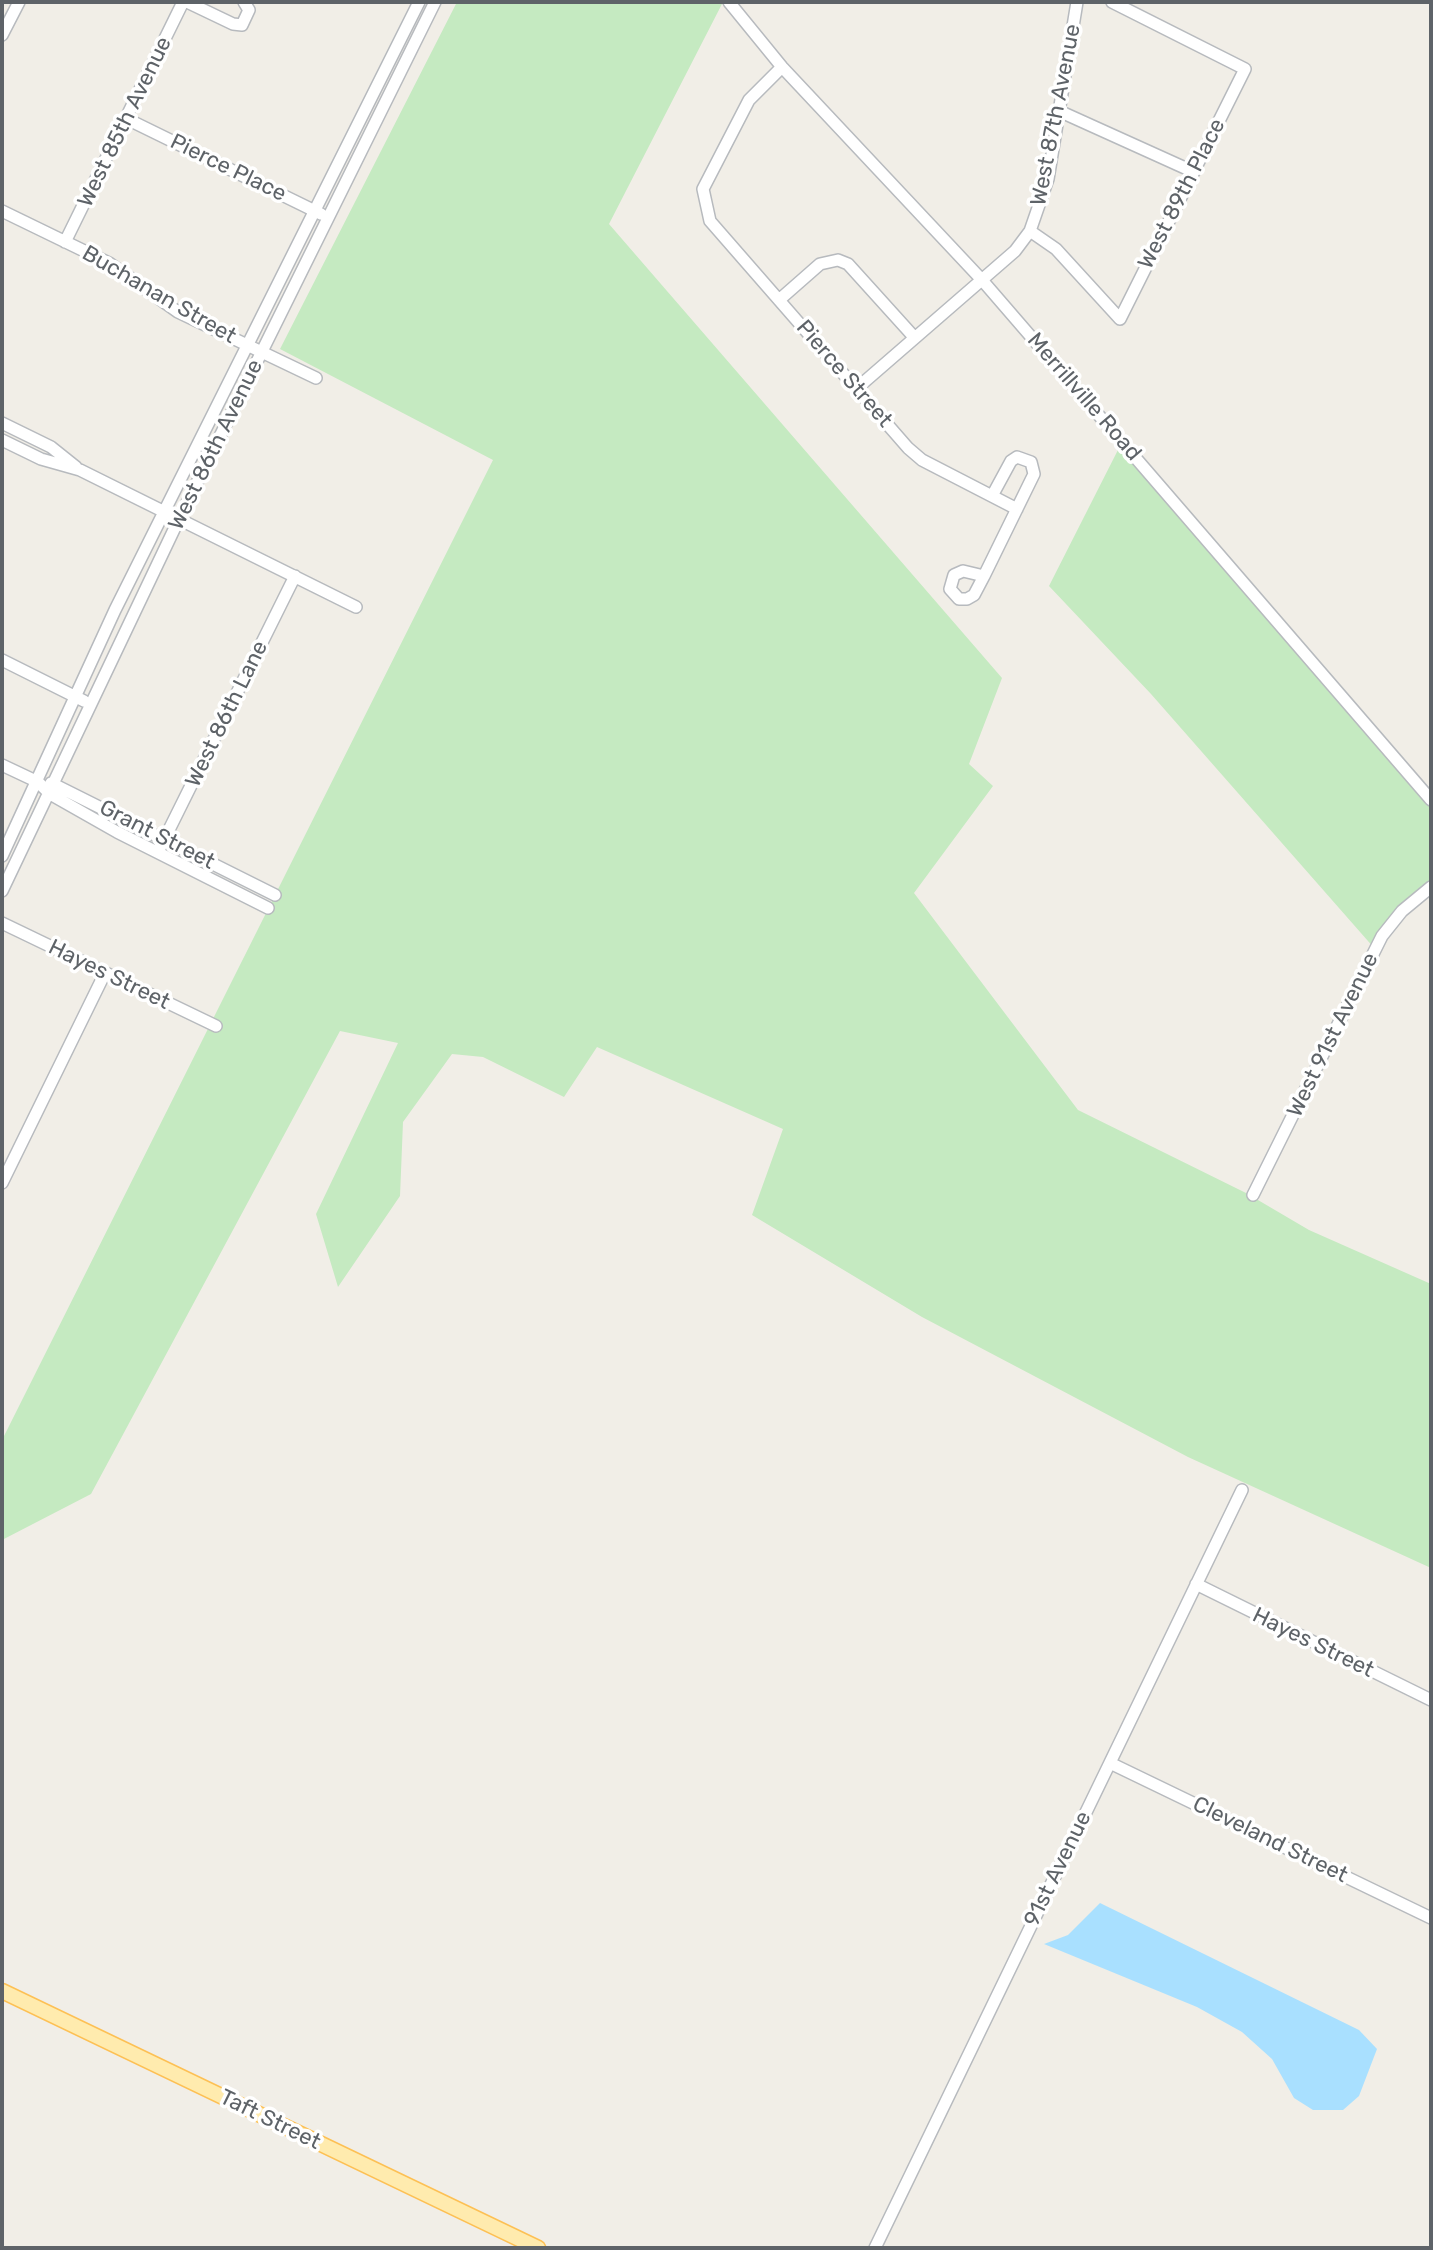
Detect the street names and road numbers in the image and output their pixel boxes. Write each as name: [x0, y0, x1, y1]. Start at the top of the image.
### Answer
street label: West 87th Avenue: [1025, 22, 1087, 208]
street label: West 85th Avenue: [72, 33, 178, 211]
street label: West 89th Place: [1133, 114, 1231, 274]
street label: Pierce Place: [166, 129, 290, 207]
street label: Buchanan Street: [77, 240, 241, 350]
street label: Pierce Street: [790, 315, 898, 433]
street label: Merrillville Road: [1021, 328, 1147, 466]
street label: West 86th Avenue: [163, 355, 269, 535]
street label: West 86th Lane: [180, 637, 274, 791]
street label: Grant Street: [95, 795, 219, 875]
street label: Hayes Street: [44, 934, 174, 1016]
street label: West 91st Avenue: [1282, 949, 1384, 1121]
street label: Hayes Street: [1248, 1602, 1378, 1684]
street label: Cleveland Street: [1188, 1791, 1352, 1889]
street label: 91st Avenue: [1019, 1807, 1097, 1931]
street label: Taft Street: [215, 2084, 325, 2156]

